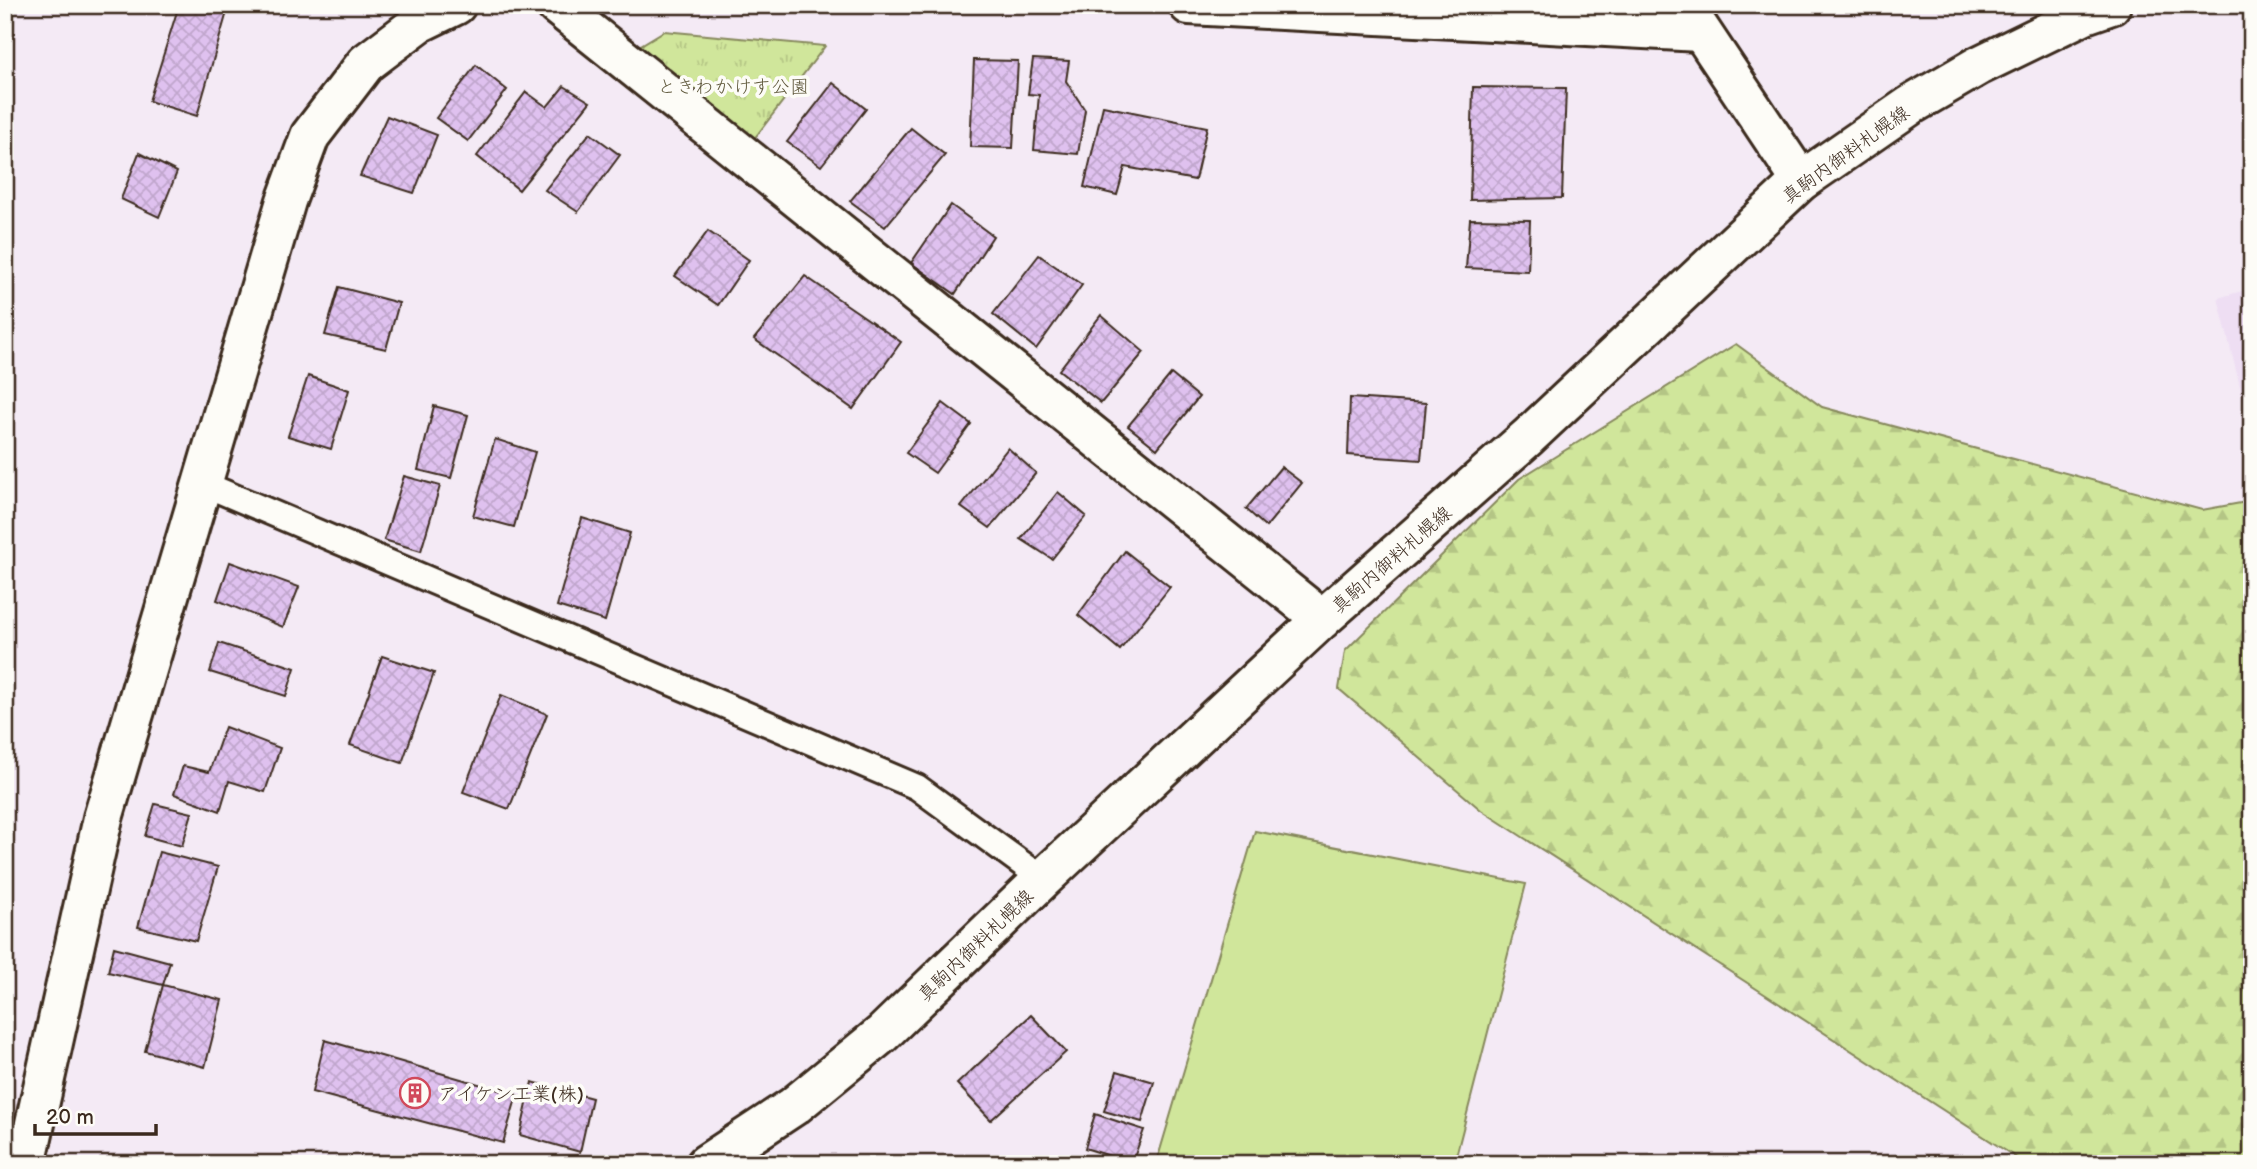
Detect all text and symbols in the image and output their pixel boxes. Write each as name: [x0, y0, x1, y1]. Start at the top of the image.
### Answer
park label: ときわかけす公園: [657, 76, 809, 99]
street label: 真駒内御料札幌線: [1778, 101, 1914, 209]
street label: 真駒内御料札幌線: [1327, 502, 1457, 619]
street label: 真駒内御料札幌線: [913, 885, 1039, 1007]
building icon: アイケン工業(株): [398, 1076, 432, 1110]
place label: アイケン工業(株): [438, 1083, 584, 1106]
scale bar: [35, 1092, 156, 1136]
text: 20 m: [46, 1105, 94, 1130]

